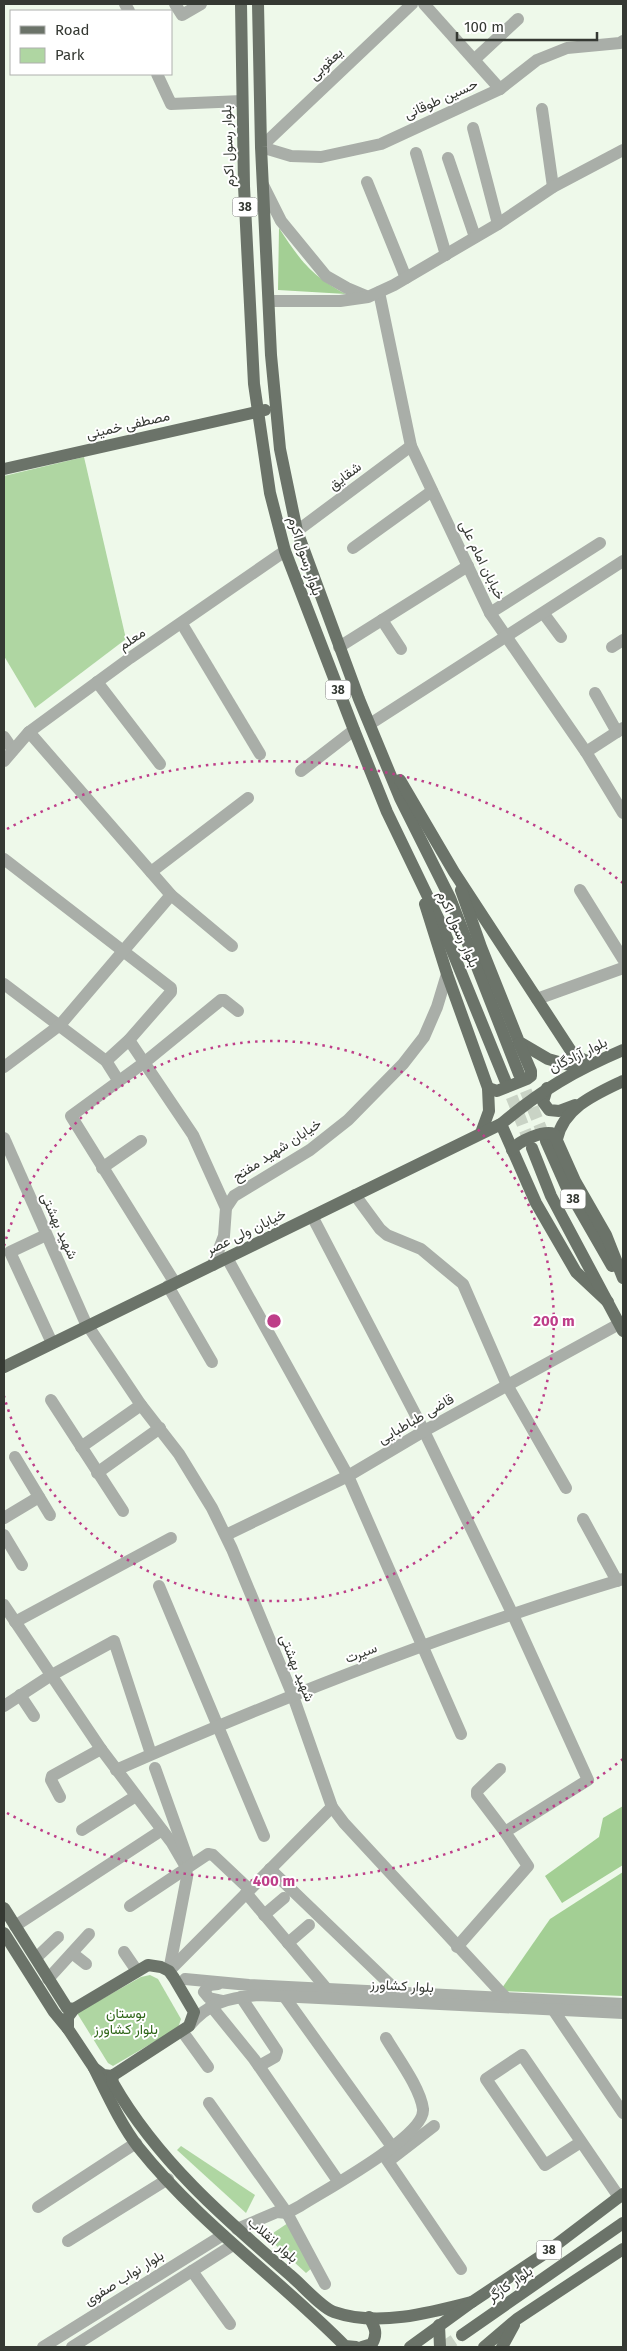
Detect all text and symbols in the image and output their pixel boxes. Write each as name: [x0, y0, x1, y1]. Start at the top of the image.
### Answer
legend: [10, 10, 172, 75]
scale bar: [457, 10, 597, 42]
text: 100 m: [464, 18, 504, 36]
text: Road: [55, 21, 90, 39]
street label: یعقوبی: [306, 44, 346, 84]
text: Park: [55, 46, 85, 64]
street label: حسین طوقانی: [401, 75, 481, 123]
street label: بلوار رسول اکرم: [218, 105, 239, 187]
road number: 38: [232, 198, 258, 216]
street label: مصطفی خمینی: [85, 407, 171, 443]
street label: شقایق: [325, 458, 365, 494]
street label: بلوار رسول اکرم: [283, 514, 326, 598]
street label: خیابان امام علی: [455, 517, 509, 603]
street label: معلم: [115, 624, 149, 654]
road number: 38: [326, 680, 350, 700]
street label: بلوار رسول اکرم: [433, 888, 483, 970]
street label: بلوار آزادگان: [546, 1034, 610, 1076]
street label: خیابان شهید مفتح: [229, 1115, 326, 1187]
street label: شهید بهشتی: [37, 1190, 81, 1262]
road number: 38: [560, 1190, 586, 1208]
street label: خیابان ولی عصر: [202, 1205, 289, 1259]
centre of rings: [265, 1312, 283, 1330]
text: 200 m: [533, 1312, 575, 1330]
street label: قاضی طباطبایی: [375, 1390, 457, 1448]
street label: شهید بهشتی: [276, 1632, 318, 1704]
street label: سیرت: [342, 1639, 380, 1667]
text: 400 m: [253, 1872, 295, 1890]
street label: بلوار کشاورز: [369, 1976, 434, 1996]
park label: بوستان بلوار کشاورز: [93, 2005, 158, 2038]
street label: بلوار انقلاب: [244, 2213, 302, 2267]
road number: 38: [536, 2240, 562, 2260]
street label: بلوار نواب صفوی: [81, 2247, 167, 2309]
street label: بلوار کارگر: [483, 2262, 536, 2306]

